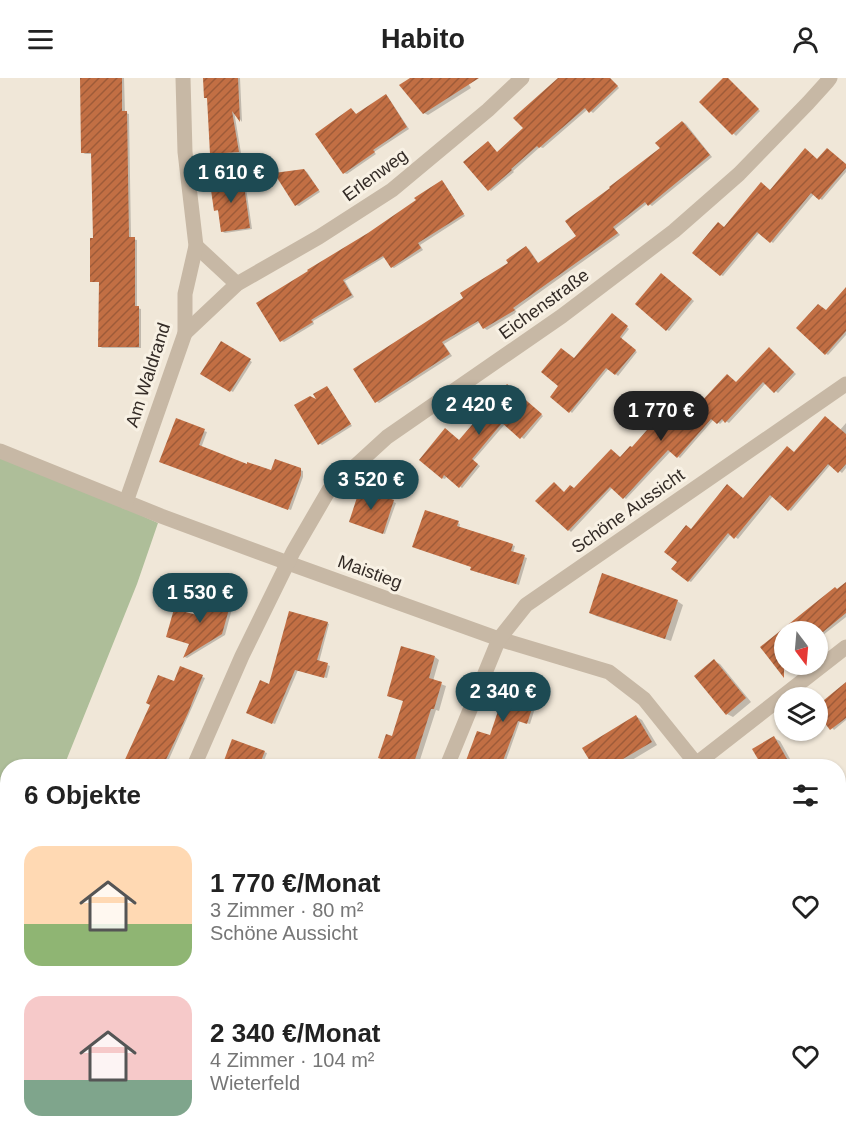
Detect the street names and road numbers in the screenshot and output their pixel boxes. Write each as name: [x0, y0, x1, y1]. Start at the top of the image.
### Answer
street label: Erlenweg: [339, 145, 411, 205]
street label: Eichenstraße: [495, 265, 593, 343]
street label: Am Waldrand: [122, 320, 174, 430]
street label: Schöne Aussicht: [568, 465, 688, 557]
street label: Maistieg: [335, 551, 405, 593]

